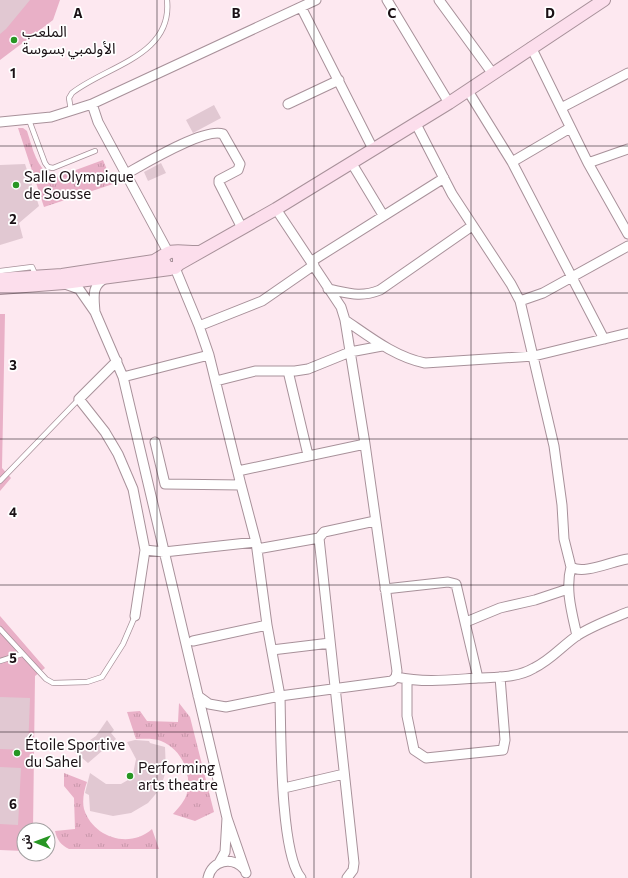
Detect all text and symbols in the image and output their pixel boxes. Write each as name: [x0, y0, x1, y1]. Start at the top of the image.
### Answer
text: A: [73, 5, 83, 21]
text: B: [232, 5, 241, 21]
text: C: [388, 5, 397, 21]
text: D: [545, 5, 555, 21]
place label: الملعب الأولمبي بسوسة: [22, 22, 116, 60]
marker: الملعب الأولمبي بسوسة: [9, 35, 19, 45]
text: 1: [10, 65, 16, 81]
place label: Salle Olympique de Sousse: [24, 167, 134, 202]
marker: Salle Olympique de Sousse: [11, 180, 21, 190]
text: 2: [9, 211, 17, 227]
text: 3: [9, 357, 17, 373]
text: 4: [9, 504, 17, 520]
text: 5: [9, 650, 17, 666]
place label: Étoile Sportive du Sahel: [25, 734, 125, 770]
marker: Étoile Sportive du Sahel: [12, 748, 22, 758]
place label: Performing arts theatre: [138, 758, 218, 793]
marker: Performing arts theatre: [125, 771, 135, 781]
text: 6: [9, 796, 17, 812]
north arrow: [16, 822, 56, 862]
text: ش: [19, 834, 33, 849]

